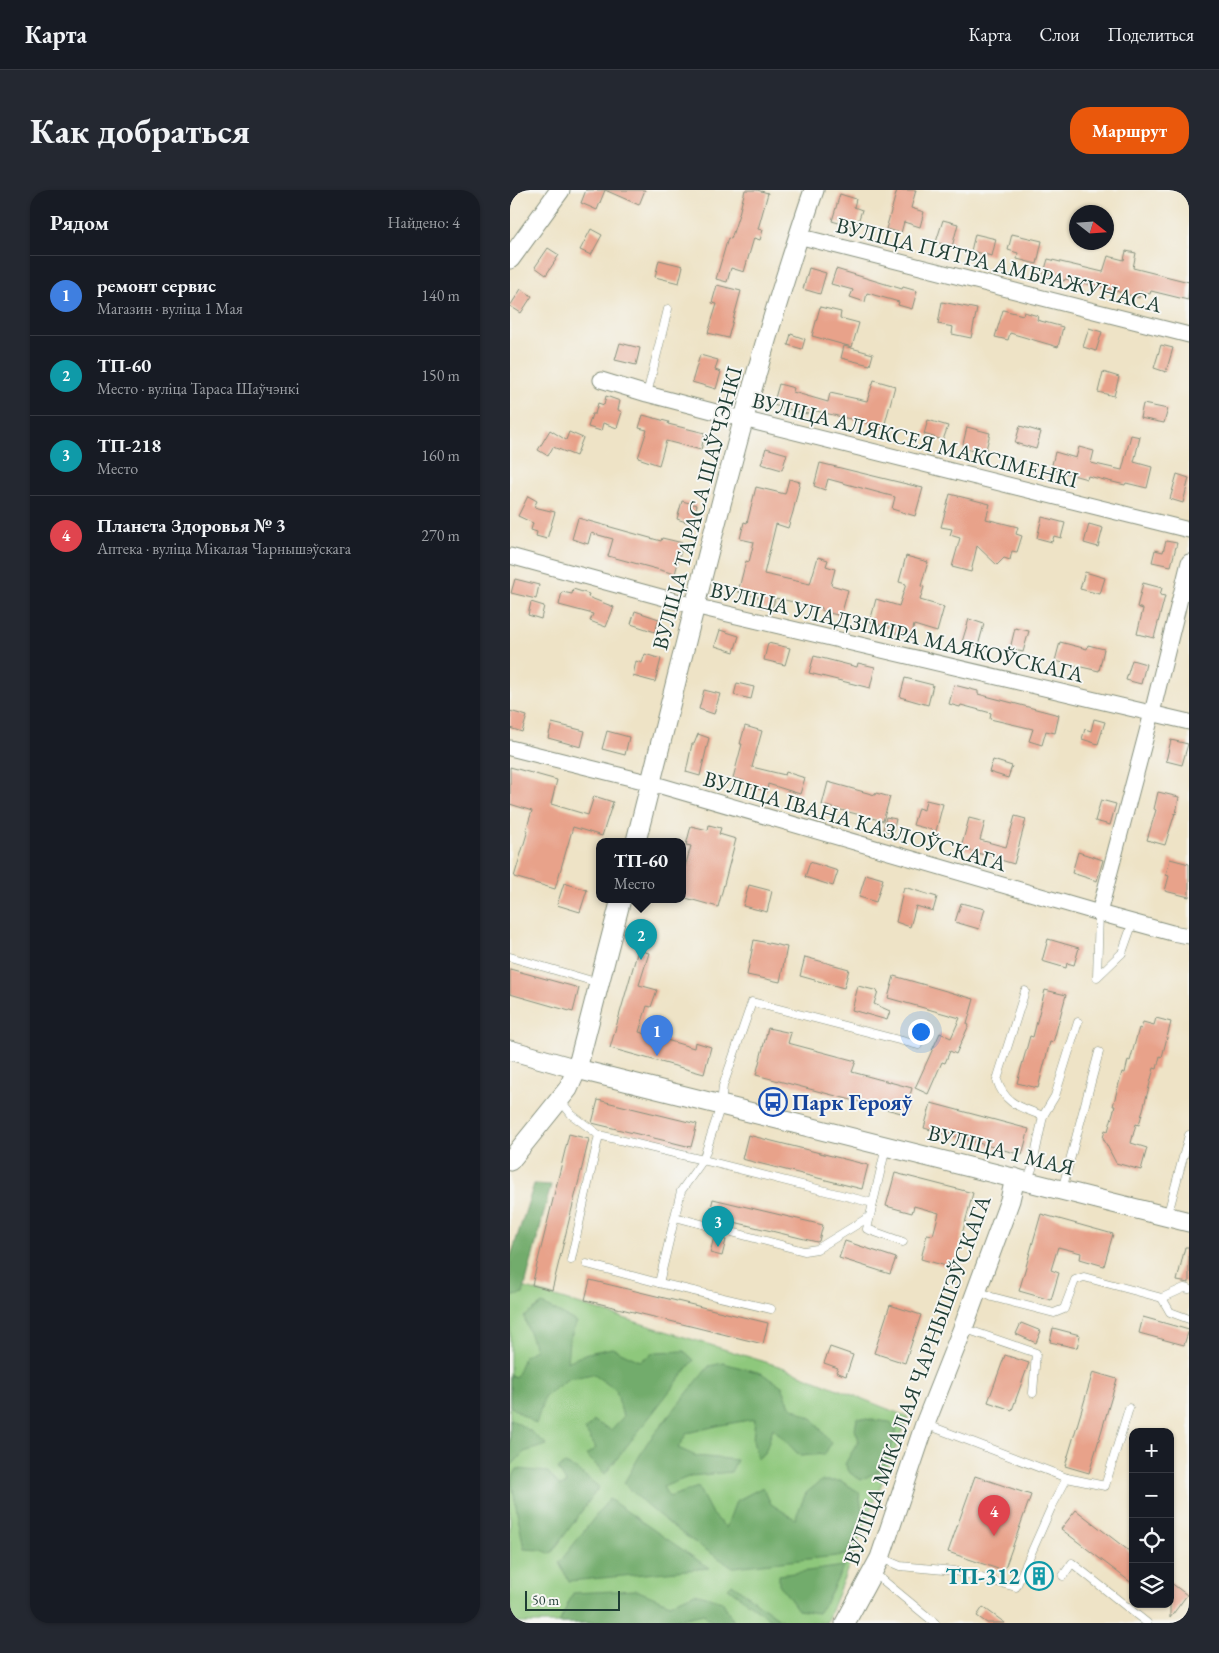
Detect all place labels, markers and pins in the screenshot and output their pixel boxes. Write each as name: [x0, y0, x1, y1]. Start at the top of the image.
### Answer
pin: 2: [625, 919, 657, 960]
pin: 1: [641, 1015, 673, 1056]
bus stop icon: Парк Герояў: [758, 1087, 788, 1117]
place label: Парк Герояў: [792, 1088, 913, 1117]
pin: 3: [702, 1206, 734, 1247]
pin: 4: [978, 1495, 1010, 1536]
building icon: ТП-312: [1024, 1561, 1054, 1591]
place label: ТП-312: [945, 1562, 1020, 1591]

